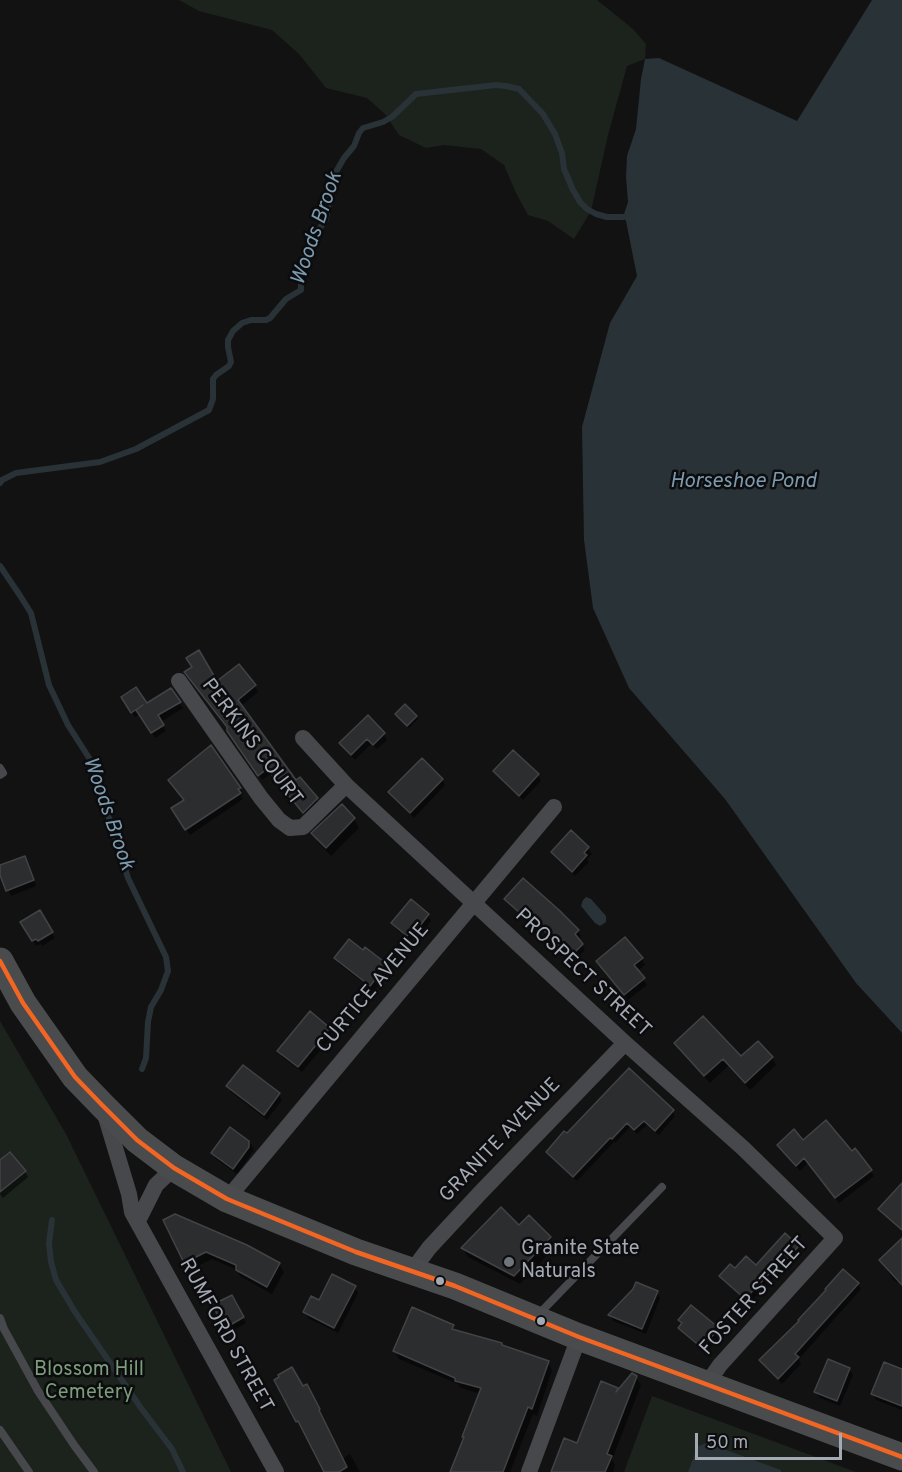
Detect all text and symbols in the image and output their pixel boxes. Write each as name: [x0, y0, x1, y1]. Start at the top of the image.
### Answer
water label: Woods Brook: [287, 169, 349, 289]
water label: Horseshoe Pond: [670, 470, 816, 496]
street label: PERKINS COURT: [195, 675, 307, 811]
water label: Woods Brook: [76, 754, 138, 874]
street label: PROSPECT STREET: [509, 905, 655, 1043]
street label: CURTICE AVENUE: [313, 919, 435, 1059]
street label: GRANITE AVENUE: [435, 1074, 567, 1208]
street label: FOSTER STREET: [696, 1233, 814, 1361]
place label: Granite State Naturals: [521, 1238, 640, 1285]
street label: RUMFORD STREET: [173, 1255, 277, 1417]
marker: Granite State Naturals: [502, 1255, 516, 1269]
unlabelled marker: [434, 1275, 446, 1287]
unlabelled marker: [535, 1315, 547, 1327]
park label: Blossom Hill Cemetery: [34, 1359, 144, 1406]
scale bar: [698, 1421, 845, 1459]
text: 50 m: [706, 1432, 748, 1455]

